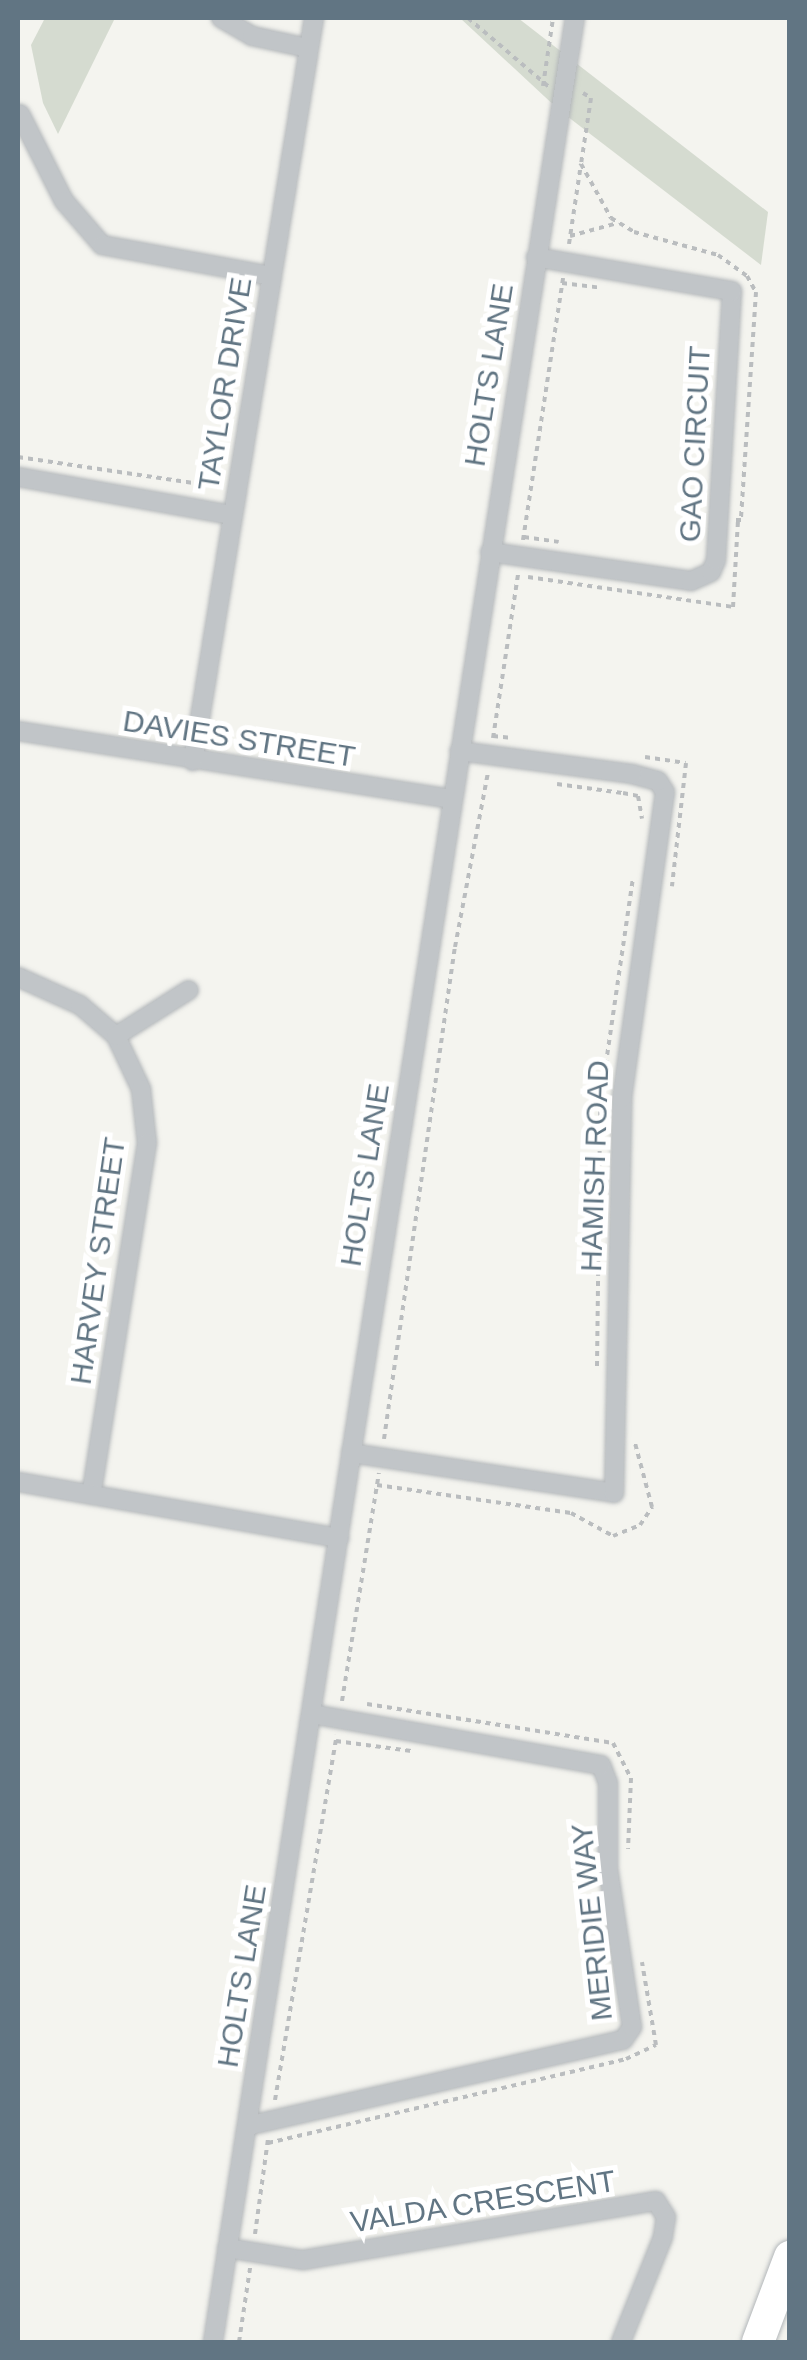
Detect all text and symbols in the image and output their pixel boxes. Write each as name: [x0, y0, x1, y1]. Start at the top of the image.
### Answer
street label: TAYLOR DRIVE: [190, 275, 260, 493]
street label: HOLTS LANE: [457, 281, 521, 469]
street label: GAO CIRCUIT: [672, 345, 718, 543]
street label: DAVIES STREET: [120, 703, 358, 775]
street label: HAMISH ROAD: [573, 1060, 617, 1272]
street label: HOLTS LANE: [333, 1081, 397, 1269]
street label: HARVEY STREET: [63, 1135, 133, 1387]
street label: MERIDIE WAY: [564, 1821, 620, 2023]
street label: HOLTS LANE: [210, 1882, 274, 2070]
street label: VALDA CRESCENT: [347, 2163, 619, 2241]

